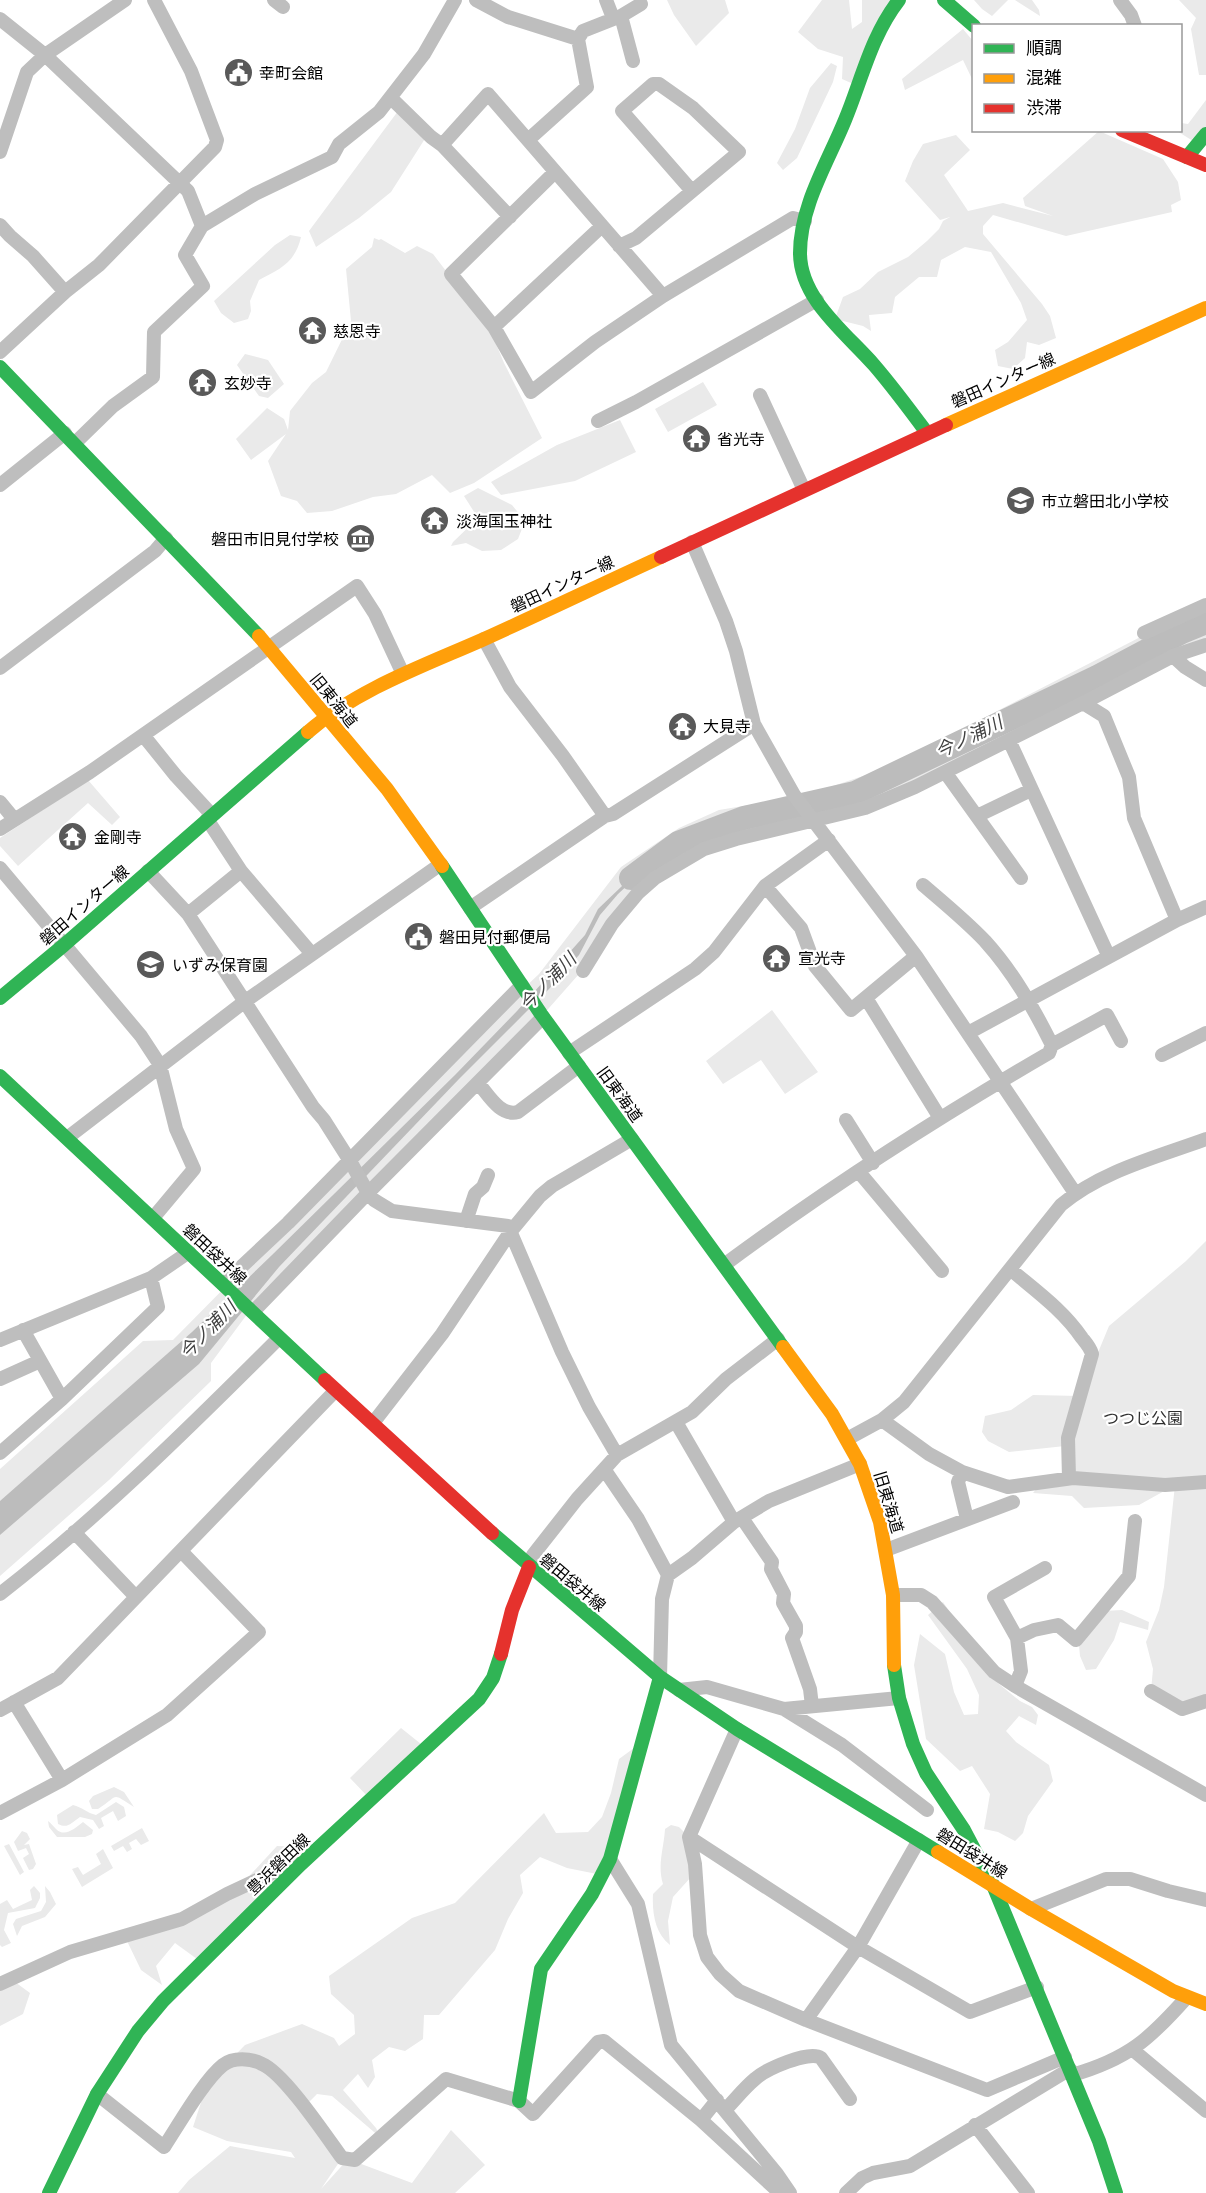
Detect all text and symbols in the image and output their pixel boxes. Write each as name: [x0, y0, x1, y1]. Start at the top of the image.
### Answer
legend: [972, 24, 1182, 132]
text: 順調: [1026, 36, 1062, 59]
public building icon: 幸町会館: [222, 57, 254, 89]
place label: 幸町会館: [259, 63, 323, 83]
text: 混雑: [1026, 66, 1062, 89]
text: 渋滞: [1026, 96, 1062, 119]
temple icon: 慈恩寺: [296, 315, 328, 347]
place label: 慈恩寺: [333, 321, 381, 341]
street label: 磐田インター線: [948, 348, 1058, 412]
temple icon: 玄妙寺: [187, 367, 219, 399]
place label: 玄妙寺: [224, 373, 272, 393]
temple icon: 省光寺: [680, 423, 712, 455]
place label: 省光寺: [717, 429, 765, 449]
school or university icon: 市立磐田北小学校: [1004, 485, 1036, 517]
place label: 市立磐田北小学校: [1041, 491, 1169, 511]
temple icon: 淡海国玉神社: [419, 505, 451, 537]
place label: 淡海国玉神社: [456, 511, 552, 531]
museum icon: 磐田市旧見付学校: [344, 523, 376, 555]
place label: 磐田市旧見付学校: [211, 529, 339, 549]
street label: 磐田インター線: [507, 551, 617, 617]
street label: 旧東海道: [306, 669, 362, 731]
temple icon: 大見寺: [666, 710, 698, 742]
water label: 今ノ浦川: [931, 710, 1008, 763]
place label: 大見寺: [703, 716, 751, 736]
temple icon: 金剛寺: [57, 821, 89, 853]
place label: 金剛寺: [94, 827, 142, 847]
street label: 磐田インター線: [35, 861, 133, 949]
public building icon: 磐田見付郵便局: [402, 921, 434, 953]
place label: 磐田見付郵便局: [439, 927, 551, 947]
temple icon: 宣光寺: [761, 942, 793, 974]
water label: 今ノ浦川: [514, 946, 582, 1016]
place label: 宣光寺: [798, 948, 846, 968]
school or university icon: いずみ保育園: [135, 949, 167, 981]
place label: いずみ保育園: [172, 955, 268, 975]
street label: 旧東海道: [593, 1062, 647, 1126]
street label: 磐田袋井線: [179, 1219, 251, 1289]
water label: 今ノ浦川: [174, 1294, 242, 1364]
park label: つつじ公園: [1103, 1408, 1183, 1428]
street label: 旧東海道: [870, 1468, 908, 1536]
street label: 磐田袋井線: [536, 1549, 610, 1615]
street label: 磐田袋井線: [933, 1823, 1011, 1883]
street label: 豊浜磐田線: [242, 1829, 314, 1899]

